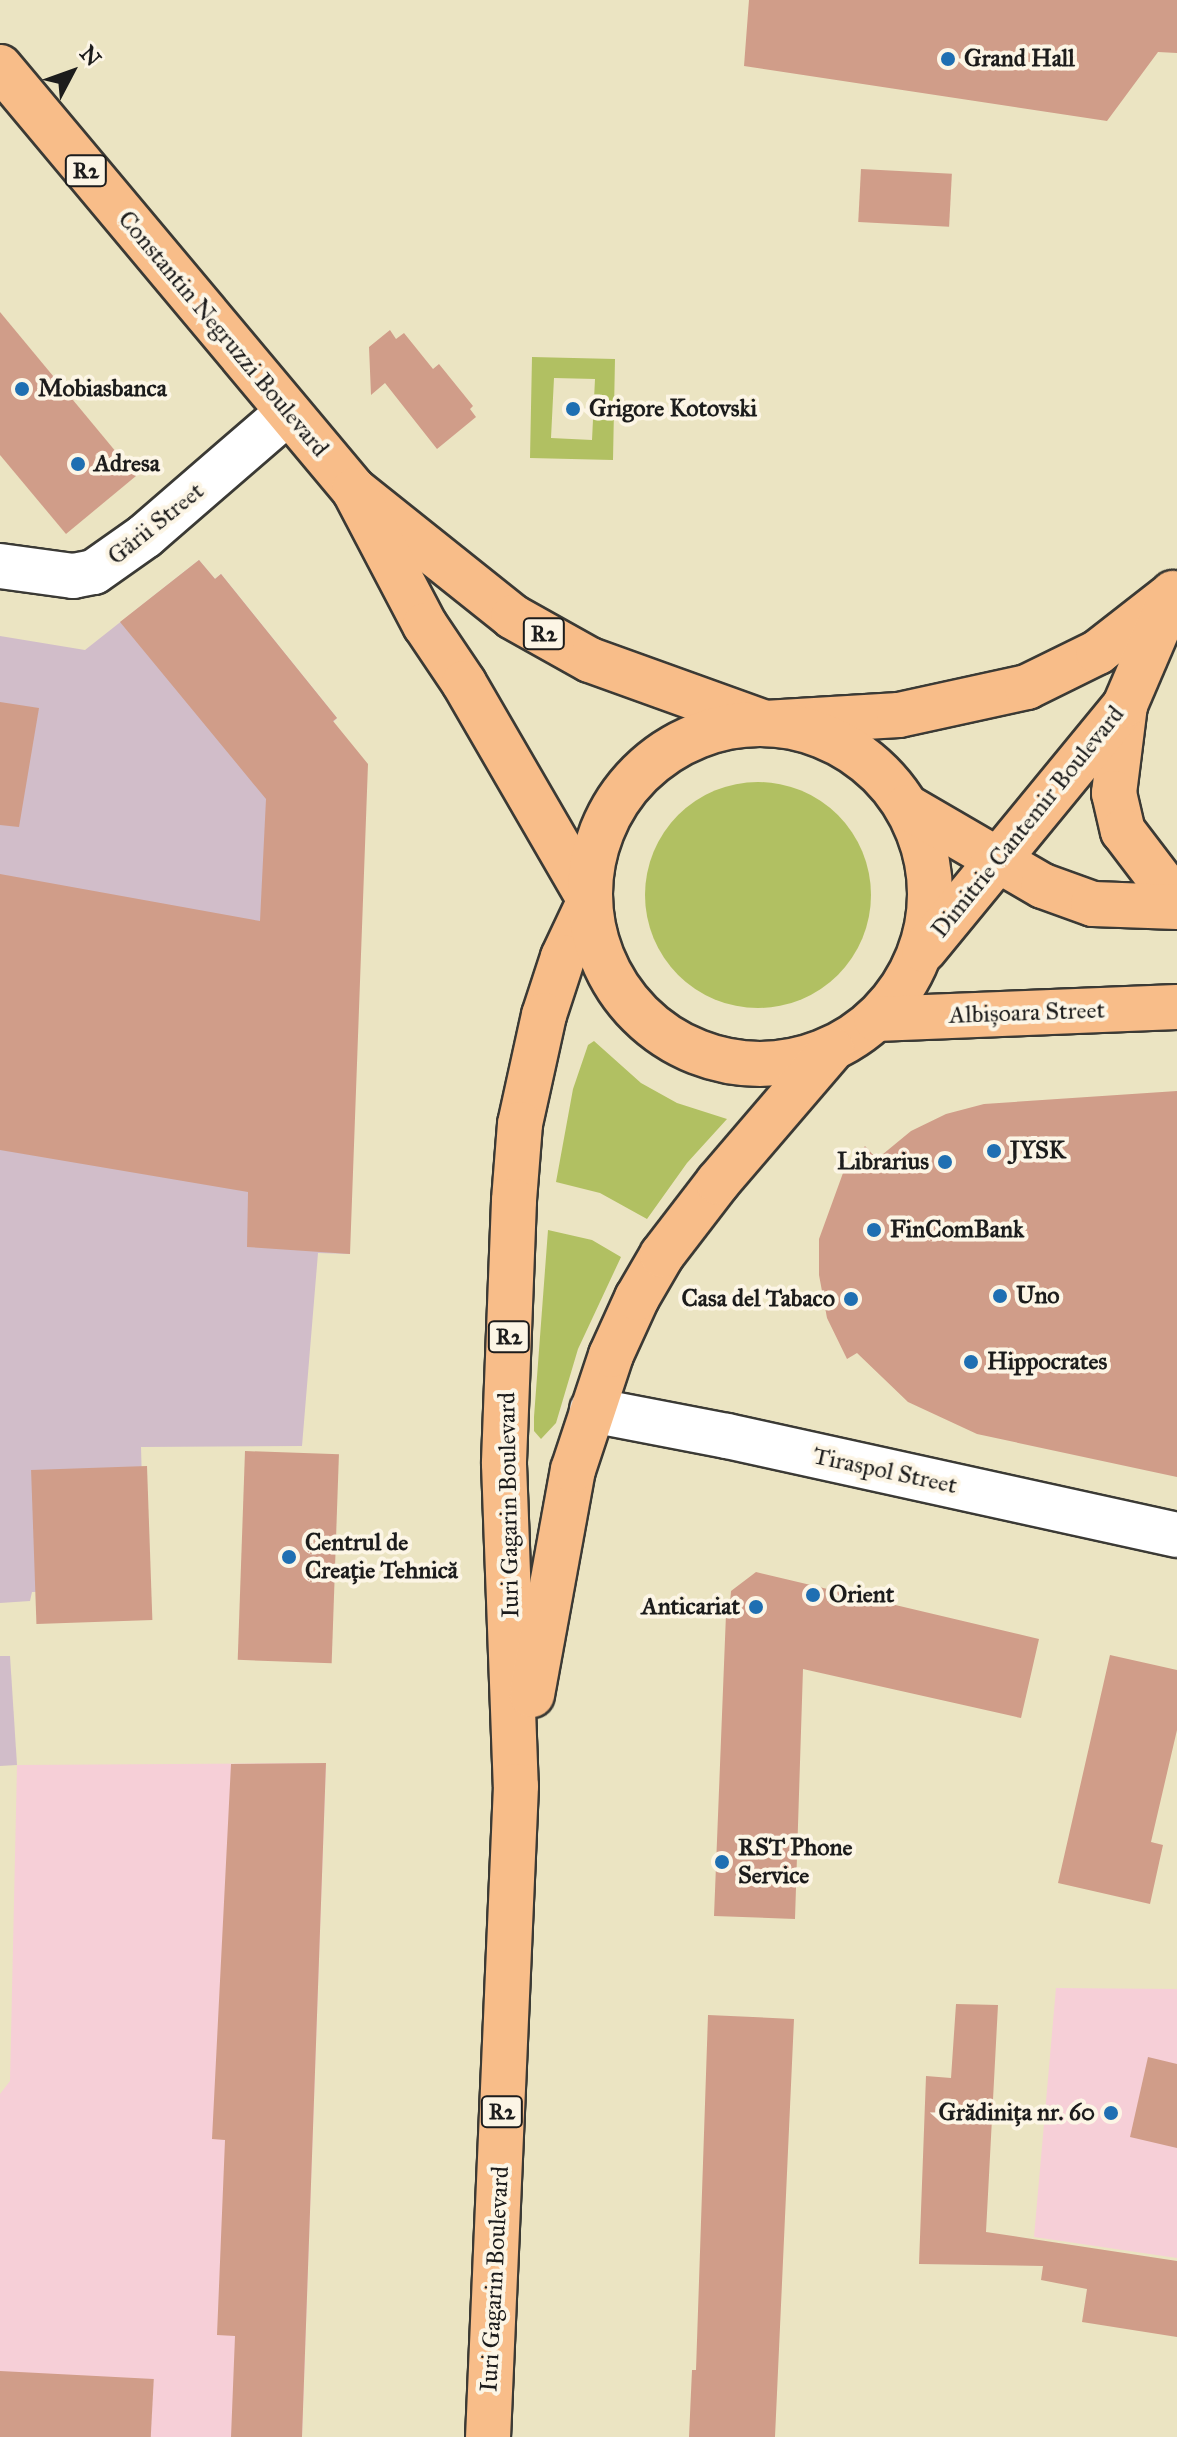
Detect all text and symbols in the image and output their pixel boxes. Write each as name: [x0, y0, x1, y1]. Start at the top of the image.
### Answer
north arrow: [32, 32, 112, 112]
text: N: [74, 40, 107, 72]
place label: Grand Hall: [964, 45, 1075, 73]
marker: Grand Hall: [939, 50, 957, 68]
road number: R2: [64, 153, 108, 189]
street label: Constantin Negruzzi Boulevard: [112, 205, 334, 463]
place label: Mobiasbanca: [38, 375, 167, 403]
marker: Mobiasbanca: [13, 380, 31, 398]
place label: Grigore Kotovski: [589, 395, 757, 423]
marker: Grigore Kotovski: [564, 400, 582, 418]
place label: Adresa: [94, 450, 160, 478]
marker: Adresa: [69, 455, 87, 473]
street label: Gării Street: [102, 477, 210, 571]
road number: R2: [522, 616, 566, 652]
street label: Dimitrie Cantemir Boulevard: [926, 700, 1130, 944]
street label: Albișoara Street: [949, 996, 1105, 1030]
place label: JYSK: [1010, 1137, 1066, 1165]
marker: JYSK: [985, 1142, 1003, 1160]
place label: Librarius: [837, 1148, 929, 1176]
marker: Librarius: [936, 1153, 954, 1171]
place label: FinComBank: [890, 1216, 1024, 1244]
marker: FinComBank: [865, 1221, 883, 1239]
place label: Uno: [1016, 1282, 1060, 1310]
place label: Casa del Tabaco: [681, 1285, 835, 1313]
marker: Uno: [991, 1287, 1009, 1305]
marker: Casa del Tabaco: [842, 1290, 860, 1308]
road number: R2: [487, 1319, 531, 1355]
place label: Hippocrates: [987, 1348, 1107, 1376]
marker: Hippocrates: [962, 1353, 980, 1371]
street label: Iuri Gagarin Boulevard: [493, 1392, 525, 1618]
street label: Tiraspol Street: [810, 1442, 960, 1500]
place label: Centrul de Creație Tehnică: [305, 1529, 458, 1585]
marker: Centrul de Creație Tehnică: [280, 1548, 298, 1566]
place label: Orient: [829, 1581, 894, 1609]
marker: Orient: [804, 1586, 822, 1604]
place label: Anticariat: [641, 1593, 740, 1621]
marker: Anticariat: [747, 1598, 765, 1616]
place label: RST Phone Service: [738, 1834, 853, 1890]
marker: RST Phone Service: [713, 1853, 731, 1871]
road number: R2: [480, 2094, 524, 2130]
place label: Grădinița nr. 60: [938, 2099, 1095, 2127]
marker: Grădinița nr. 60: [1102, 2104, 1120, 2122]
street label: Iuri Gagarin Boulevard: [475, 2165, 515, 2393]

